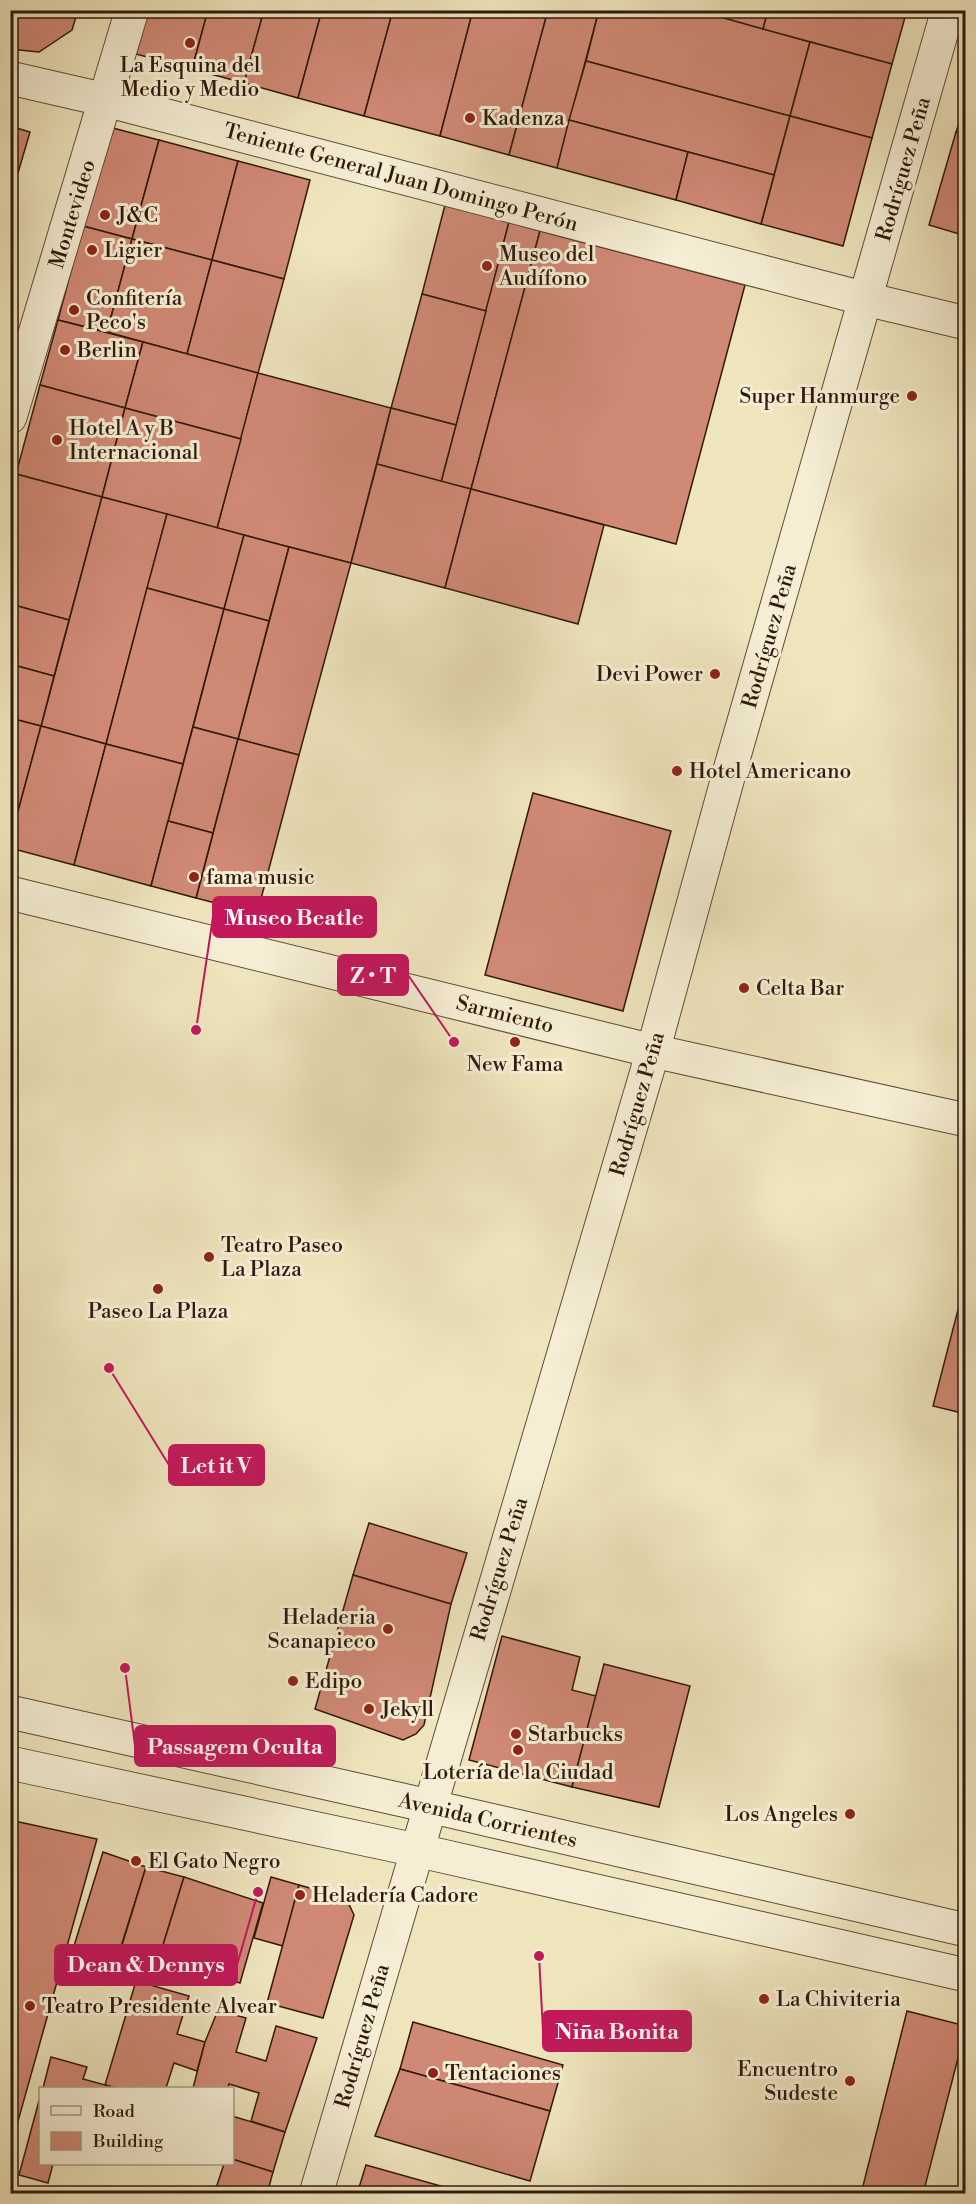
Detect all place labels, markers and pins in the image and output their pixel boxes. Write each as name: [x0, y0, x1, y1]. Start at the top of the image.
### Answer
marker: La Esquina del Medio y Medio: [183, 36, 197, 50]
place label: La Esquina del Medio y Medio: [120, 53, 260, 103]
place label: Kadenza: [482, 106, 565, 132]
marker: Kadenza: [463, 111, 477, 125]
place label: J&C: [116, 203, 158, 229]
marker: J&C: [98, 208, 112, 222]
place label: Ligier: [104, 238, 162, 264]
place label: Museo del Audífono: [498, 242, 594, 292]
marker: Ligier: [85, 243, 99, 257]
marker: Museo del Audífono: [480, 259, 494, 273]
place label: Confitería Peco's: [86, 286, 183, 336]
marker: Confitería Peco's: [67, 303, 81, 317]
place label: Berlin: [76, 338, 137, 364]
marker: Berlin: [58, 343, 72, 357]
place label: Super Hanmurge: [739, 384, 900, 410]
marker: Super Hanmurge: [905, 389, 919, 403]
place label: Hotel A y B Internacional: [69, 416, 199, 466]
marker: Hotel A y B Internacional: [50, 433, 64, 447]
place label: Devi Power: [596, 662, 703, 688]
marker: Devi Power: [708, 667, 722, 681]
place label: Hotel Americano: [689, 759, 851, 785]
marker: Hotel Americano: [670, 764, 684, 778]
place label: fama music: [206, 865, 315, 891]
marker: fama music: [187, 870, 201, 884]
callout: Museo Beatle: [213, 897, 376, 937]
callout: Z • T: [338, 955, 408, 995]
place label: Celta Bar: [756, 976, 844, 1002]
marker: Celta Bar: [737, 981, 751, 995]
marker: New Fama: [508, 1035, 522, 1049]
place label: New Fama: [467, 1052, 564, 1078]
place label: Teatro Paseo La Plaza: [221, 1233, 343, 1283]
marker: Teatro Paseo La Plaza: [202, 1250, 216, 1264]
marker: Paseo La Plaza: [151, 1282, 165, 1296]
place label: Paseo La Plaza: [88, 1299, 229, 1325]
callout: Let it V: [169, 1445, 264, 1485]
place label: Heladeria Scanapieco: [267, 1605, 376, 1655]
marker: Heladeria Scanapieco: [381, 1622, 395, 1636]
place label: Edipo: [305, 1669, 362, 1695]
marker: Edipo: [286, 1674, 300, 1688]
place label: Jekyll: [380, 1697, 434, 1723]
marker: Jekyll: [362, 1702, 376, 1716]
place label: Starbucks: [528, 1722, 623, 1748]
callout: Passagem Oculta: [135, 1726, 335, 1766]
marker: Starbucks: [509, 1727, 523, 1741]
marker: Lotería de la Ciudad: [511, 1743, 525, 1757]
place label: Lotería de la Ciudad: [423, 1760, 613, 1786]
place label: Los Angeles: [725, 1802, 838, 1828]
marker: Los Angeles: [843, 1807, 857, 1821]
place label: El Gato Negro: [148, 1849, 280, 1875]
marker: El Gato Negro: [129, 1854, 143, 1868]
place label: Heladería Cadore: [312, 1883, 478, 1909]
marker: Heladería Cadore: [293, 1888, 307, 1902]
callout: Dean & Dennys: [55, 1945, 237, 1985]
place label: La Chiviteria: [776, 1987, 901, 2013]
marker: La Chiviteria: [757, 1992, 771, 2006]
place label: Teatro Presidente Alvear: [42, 1994, 277, 2020]
marker: Teatro Presidente Alvear: [23, 1999, 37, 2013]
callout: Niña Bonita: [543, 2011, 691, 2051]
place label: Encuentro Sudeste: [737, 2057, 838, 2107]
place label: Tentaciones: [445, 2061, 561, 2087]
marker: Tentaciones: [426, 2066, 440, 2080]
marker: Encuentro Sudeste: [843, 2074, 857, 2088]

